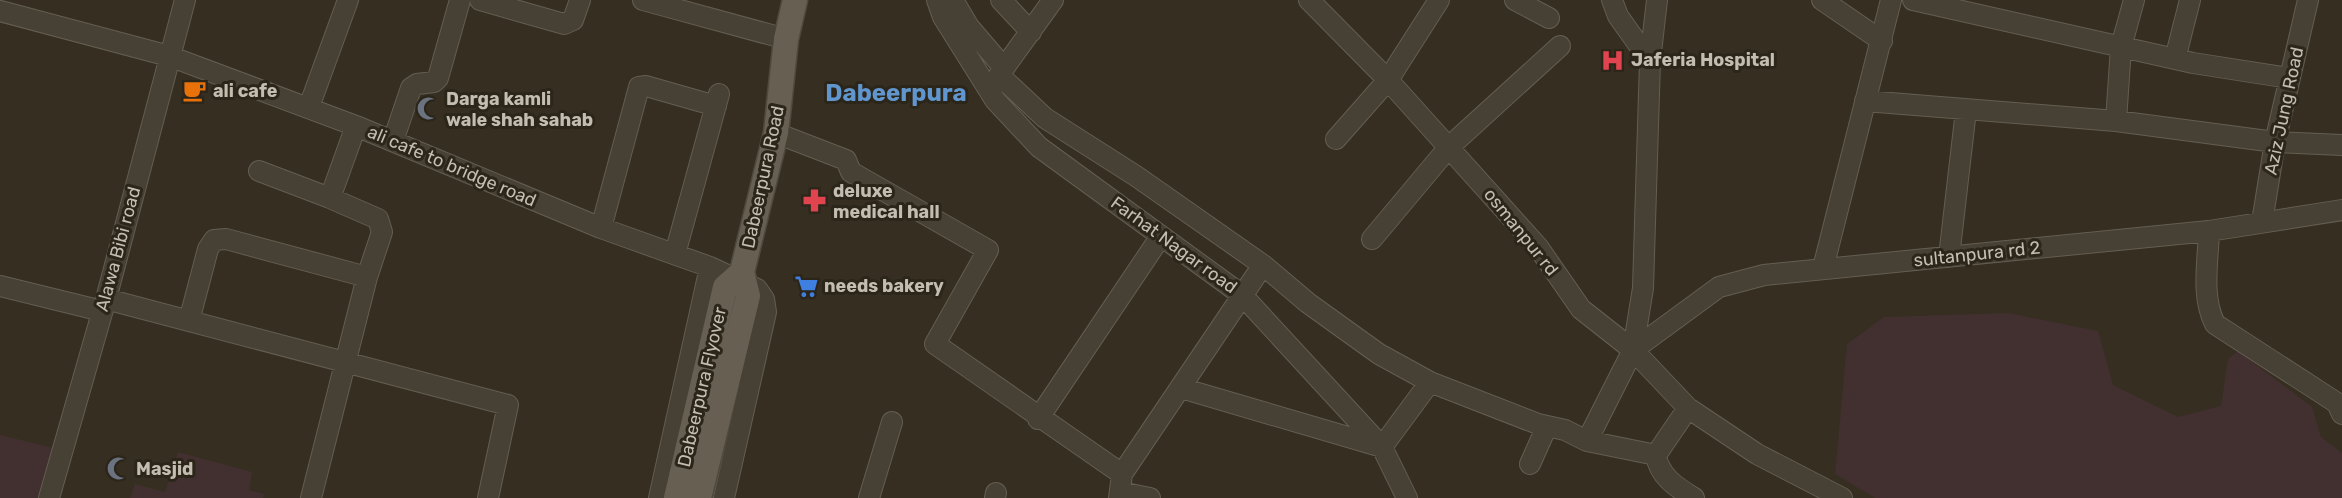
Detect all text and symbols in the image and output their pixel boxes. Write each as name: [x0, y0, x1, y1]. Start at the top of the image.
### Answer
street label: Aziz Jung Road: [2260, 45, 2308, 177]
hospital icon: Jaferia Hospital: [1600, 47, 1626, 73]
place label: Jaferia Hospital: [1631, 49, 1775, 71]
cafe icon: ali cafe: [182, 78, 208, 104]
district label: Dabeerpura: [825, 79, 967, 107]
place label: ali cafe: [213, 80, 278, 102]
place label: Darga kamli wale shah sahab: [446, 88, 593, 131]
mosque icon: Darga kamli wale shah sahab: [415, 96, 441, 122]
street label: Dabeerpura Road: [737, 104, 789, 250]
street label: ali cafe to bridge road: [364, 121, 540, 211]
place label: deluxe medical hall: [833, 180, 940, 223]
street label: Alawa Bibi road: [91, 184, 145, 314]
street label: osmanpur rd: [1479, 184, 1563, 280]
pharmacy icon: deluxe medical hall: [802, 188, 828, 214]
street label: Farhat Nagar road: [1107, 192, 1241, 298]
street label: sultanpura rd 2: [1913, 236, 2041, 272]
supermarket icon: needs bakery: [793, 273, 819, 299]
place label: needs bakery: [824, 275, 944, 297]
street label: Dabeerpura Flyover: [673, 305, 731, 469]
mosque icon: Masjid: [105, 456, 131, 482]
place label: Masjid: [136, 458, 193, 480]

